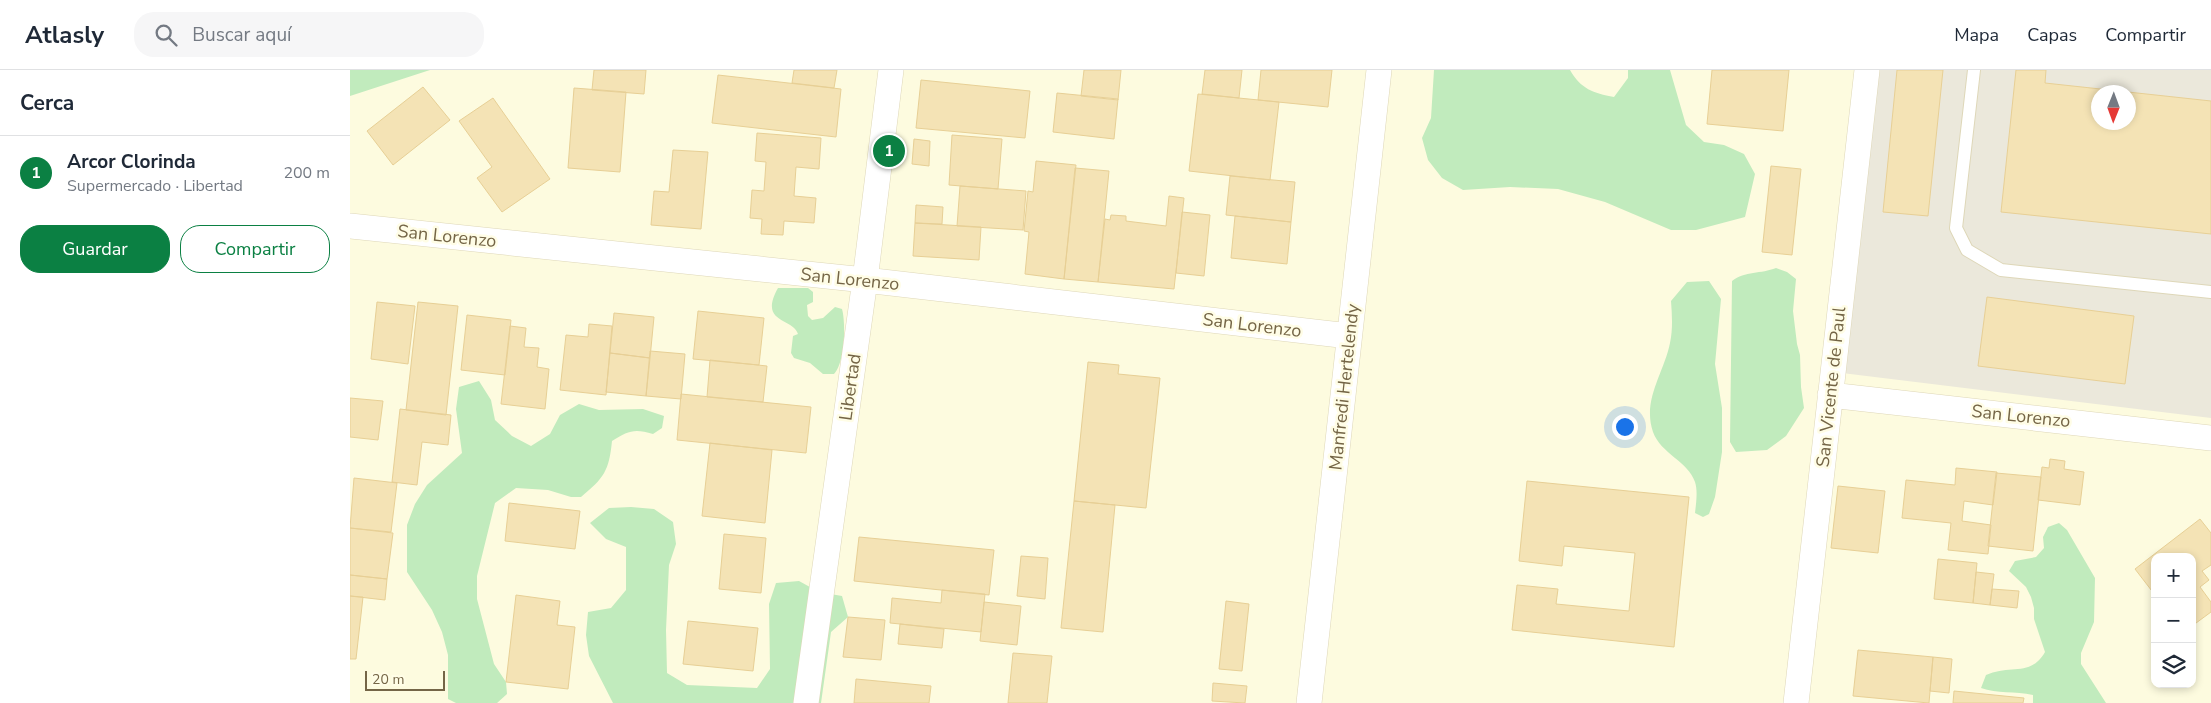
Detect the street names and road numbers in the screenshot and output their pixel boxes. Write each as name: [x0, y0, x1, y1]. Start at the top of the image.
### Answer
street label: San Lorenzo: [396, 219, 498, 253]
street label: San Lorenzo: [799, 262, 901, 296]
street label: Manfredi Hertelendy: [1323, 302, 1365, 471]
street label: San Vicente de Paul: [1811, 305, 1851, 468]
street label: San Lorenzo: [1201, 307, 1303, 343]
street label: Libertad: [833, 352, 867, 422]
street label: San Lorenzo: [1970, 399, 2072, 433]

